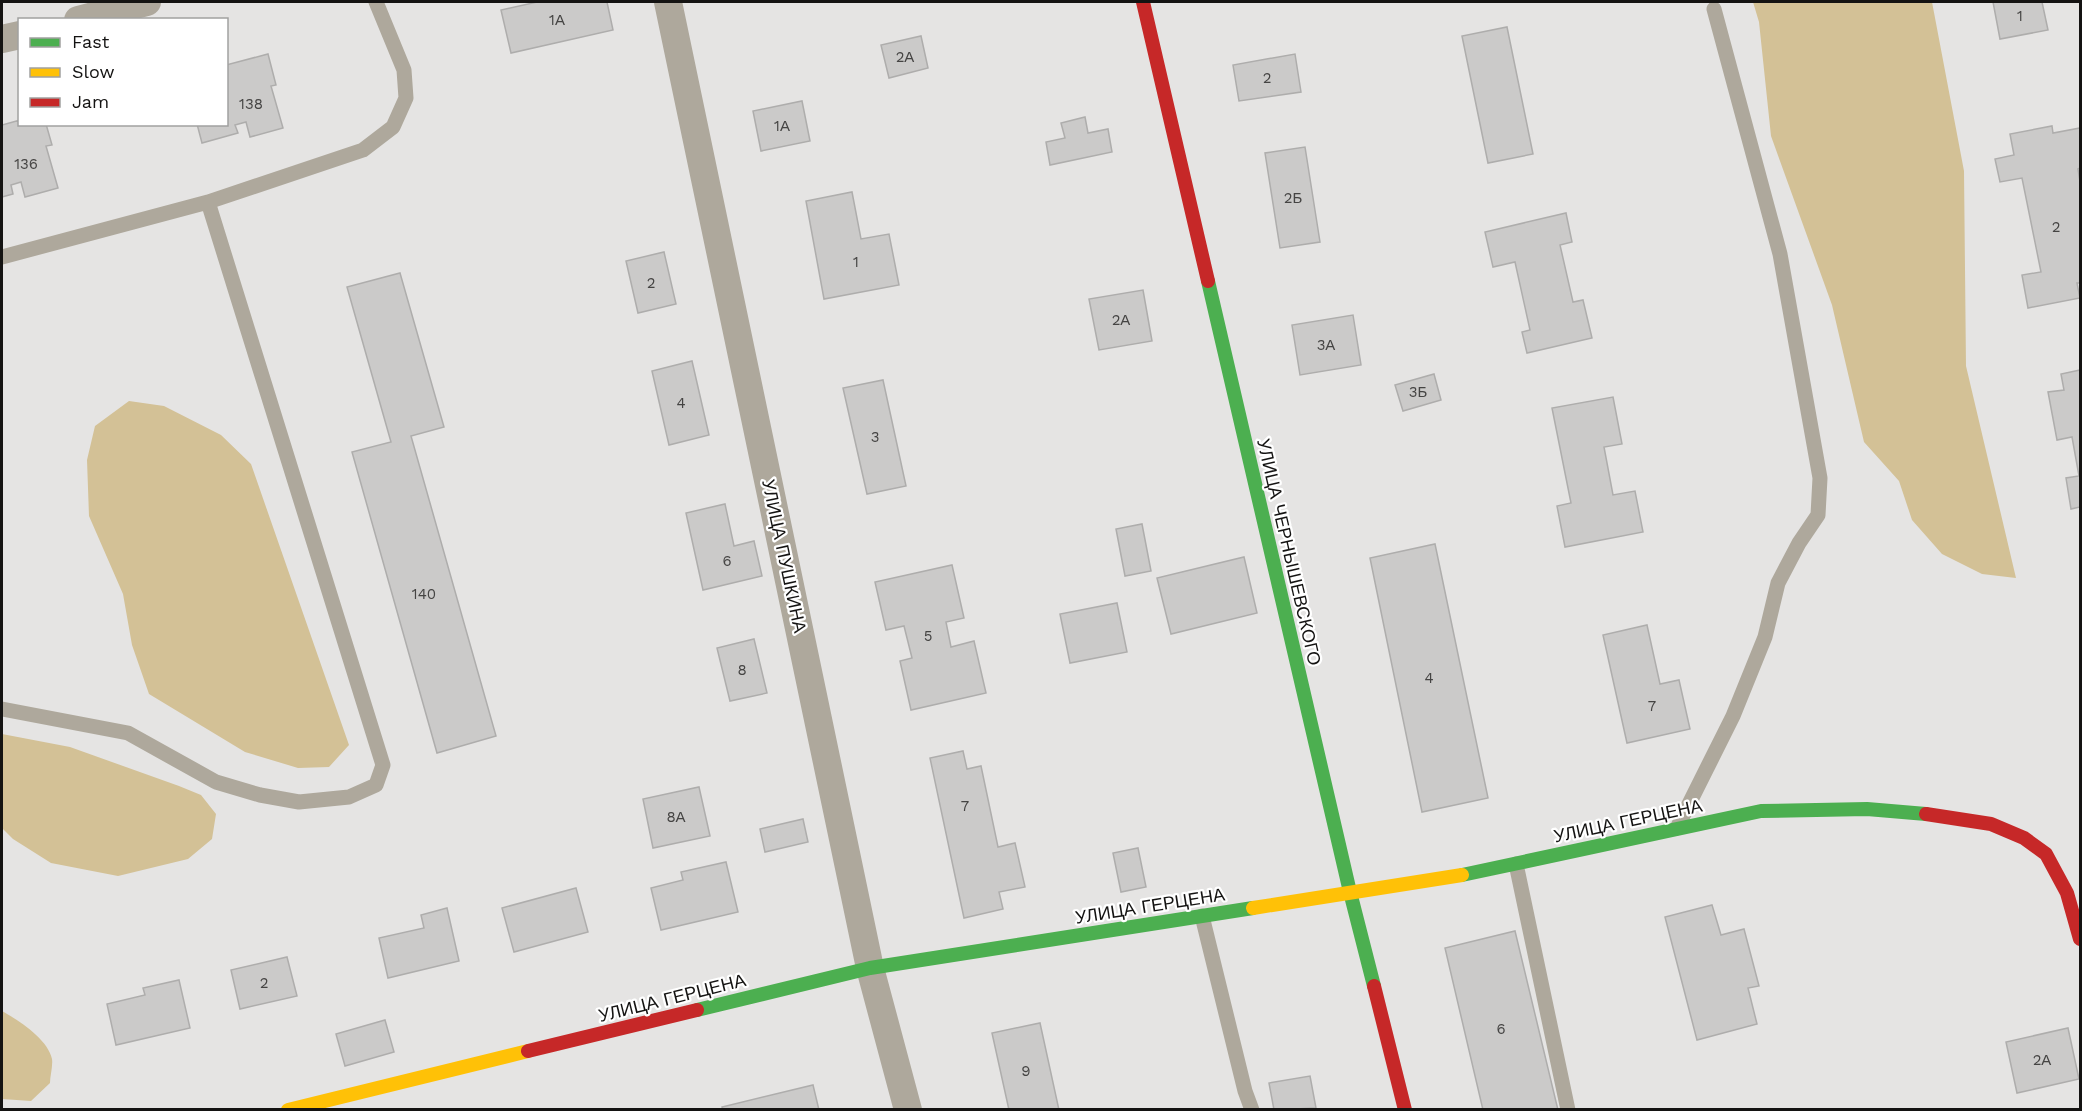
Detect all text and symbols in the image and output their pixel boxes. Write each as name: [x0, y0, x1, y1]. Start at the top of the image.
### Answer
house number: 1: [2017, 7, 2023, 25]
house number: 1А: [549, 11, 565, 29]
legend: [18, 18, 228, 126]
text: Fast: [72, 31, 110, 52]
house number: 2А: [896, 48, 914, 66]
text: Slow: [72, 61, 115, 82]
house number: 2: [1263, 69, 1271, 87]
text: Jam: [72, 91, 109, 112]
house number: 138: [239, 95, 263, 113]
house number: 1А: [774, 117, 790, 135]
house number: 136: [14, 155, 38, 173]
house number: 2Б: [1284, 189, 1302, 207]
house number: 2: [2052, 218, 2060, 236]
house number: 1: [853, 253, 859, 271]
house number: 2: [647, 274, 655, 292]
house number: 2А: [1112, 311, 1130, 329]
house number: 3А: [1317, 336, 1335, 354]
house number: 3Б: [1409, 383, 1427, 401]
house number: 4: [676, 394, 686, 412]
house number: 3: [871, 428, 879, 446]
street label: УЛИЦА ЧЕРНЫШЕВСКОГО: [1253, 437, 1326, 667]
street label: УЛИЦА ПУШКИНА: [758, 477, 811, 635]
house number: 6: [722, 552, 732, 570]
house number: 140: [412, 585, 436, 603]
house number: 5: [924, 627, 932, 645]
house number: 8: [737, 661, 747, 679]
house number: 4: [1424, 669, 1434, 687]
house number: 7: [1648, 697, 1656, 715]
street label: УЛИЦА ГЕРЦЕНА: [1552, 795, 1704, 846]
house number: 7: [961, 797, 969, 815]
house number: 8А: [666, 808, 686, 826]
street label: УЛИЦА ГЕРЦЕНА: [1074, 883, 1226, 928]
street label: УЛИЦА ГЕРЦЕНА: [596, 969, 748, 1026]
house number: 2: [260, 974, 268, 992]
house number: 6: [1496, 1020, 1506, 1038]
house number: 2А: [2033, 1051, 2051, 1069]
house number: 9: [1021, 1062, 1031, 1080]

